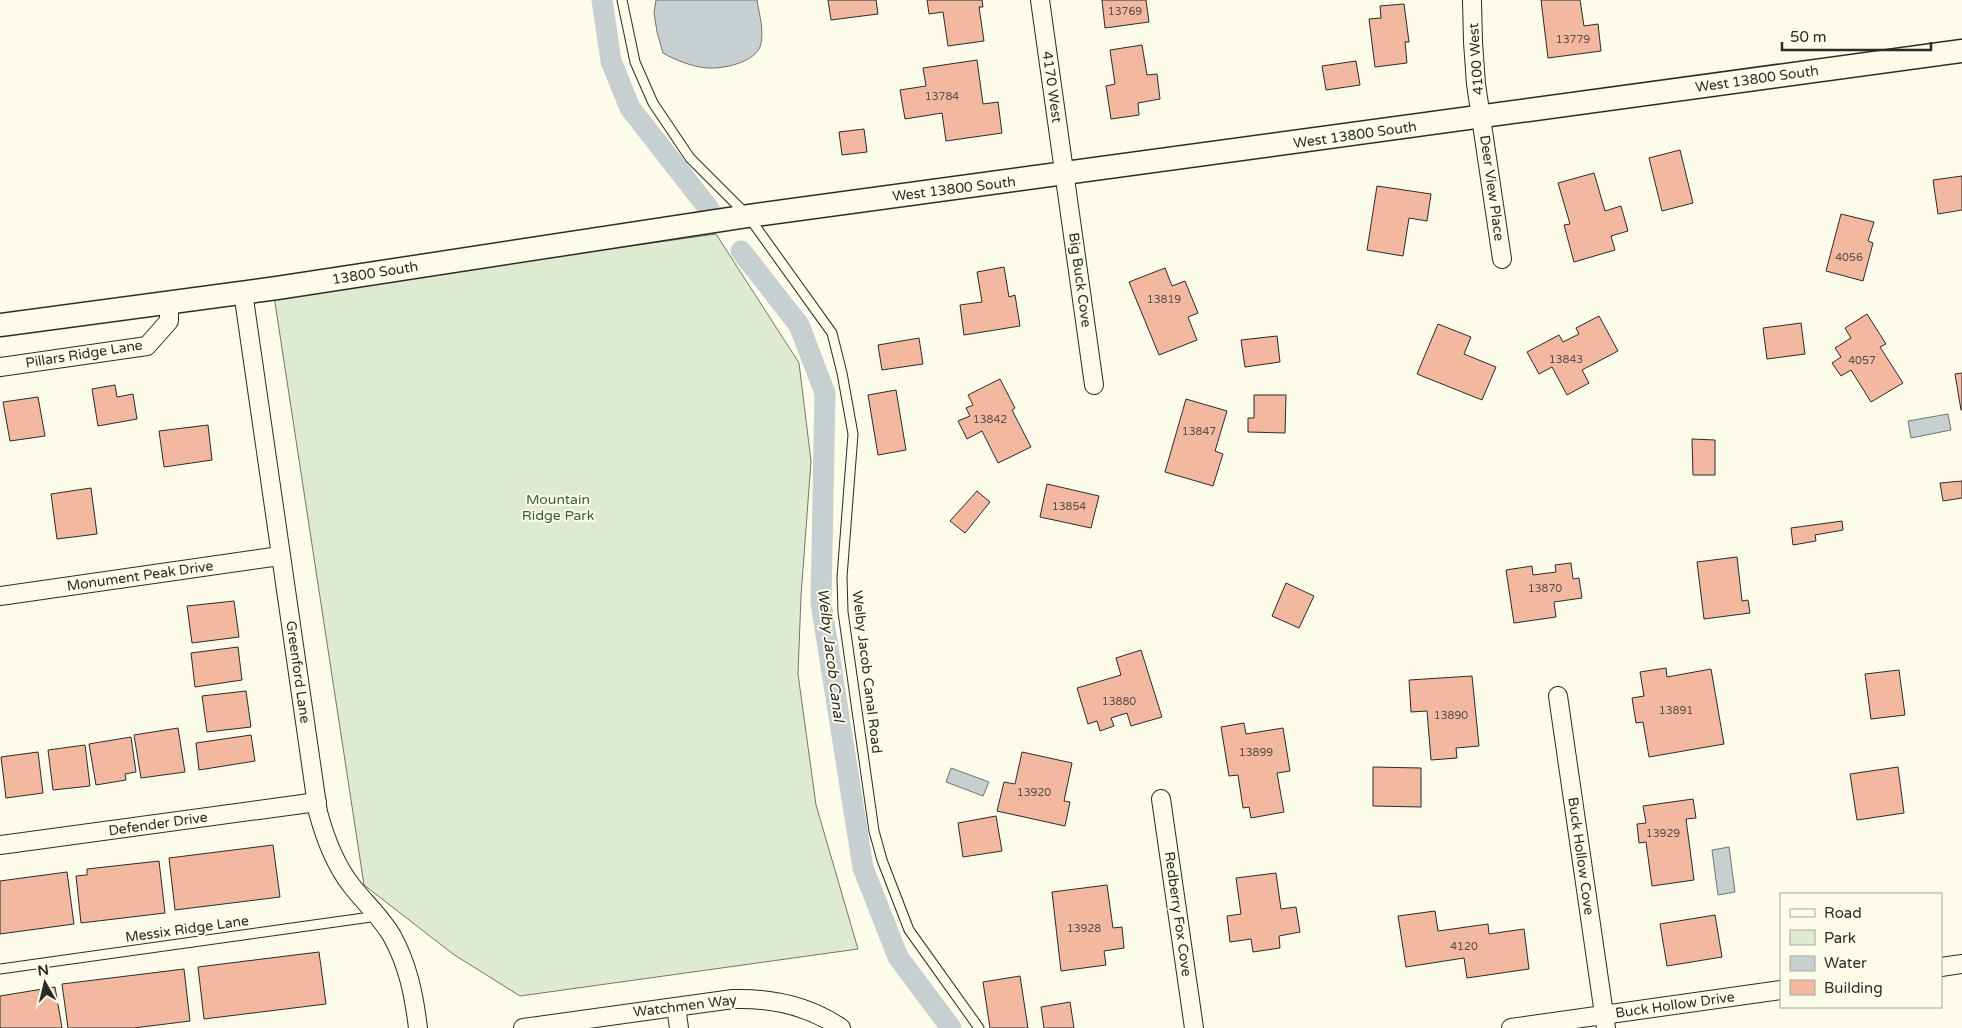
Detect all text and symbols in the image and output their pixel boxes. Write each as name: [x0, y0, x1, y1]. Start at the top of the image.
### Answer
house number: 13769: [1108, 5, 1142, 18]
scale bar: [1782, 20, 1931, 52]
street label: 4100 West: [1465, 22, 1487, 96]
text: 50 m: [1790, 28, 1827, 46]
house number: 13779: [1556, 33, 1590, 46]
street label: 4170 West: [1039, 50, 1066, 125]
street label: West 13800 South: [1694, 62, 1820, 96]
house number: 13784: [925, 90, 959, 103]
street label: West 13800 South: [1292, 118, 1418, 152]
street label: Deer View Place: [1476, 134, 1508, 242]
street label: West 13800 South: [891, 173, 1017, 205]
street label: Big Buck Cove: [1065, 231, 1095, 329]
house number: 4056: [1835, 251, 1863, 264]
street label: 13800 South: [331, 258, 419, 288]
house number: 13819: [1147, 293, 1181, 306]
street label: Pillars Ridge Lane: [24, 336, 144, 372]
house number: 13843: [1549, 353, 1583, 366]
house number: 4057: [1848, 354, 1876, 367]
house number: 13842: [973, 413, 1007, 426]
house number: 13847: [1182, 425, 1216, 438]
park label: Mountain Ridge Park: [522, 491, 595, 524]
house number: 13854: [1052, 500, 1086, 513]
street label: Monument Peak Drive: [66, 557, 214, 595]
house number: 13870: [1528, 582, 1562, 595]
water label: Welby Jacob Canal: [814, 587, 848, 725]
street label: Welby Jacob Canal Road: [849, 590, 885, 754]
street label: Greenford Lane: [282, 620, 314, 724]
house number: 13880: [1102, 695, 1136, 708]
house number: 13891: [1659, 704, 1693, 717]
house number: 13890: [1434, 709, 1468, 722]
house number: 13899: [1239, 746, 1273, 759]
house number: 13920: [1017, 786, 1051, 799]
street label: Buck Hollow Cove: [1564, 796, 1598, 916]
street label: Defender Drive: [107, 809, 209, 839]
house number: 13929: [1646, 827, 1680, 840]
street label: Redberry Fox Cove: [1161, 850, 1195, 978]
legend: [1780, 893, 1942, 1008]
text: Road: [1824, 904, 1862, 922]
street label: Messix Ridge Lane: [124, 912, 250, 946]
house number: 13928: [1067, 922, 1101, 935]
text: Park: [1824, 929, 1856, 947]
house number: 4120: [1450, 940, 1478, 953]
text: Water: [1824, 954, 1867, 972]
north arrow: [20, 958, 70, 1008]
text: N: [37, 961, 50, 980]
text: Building: [1824, 979, 1883, 997]
street label: Buck Hollow Drive: [1614, 988, 1736, 1022]
street label: Watchmen Way: [632, 991, 738, 1021]

